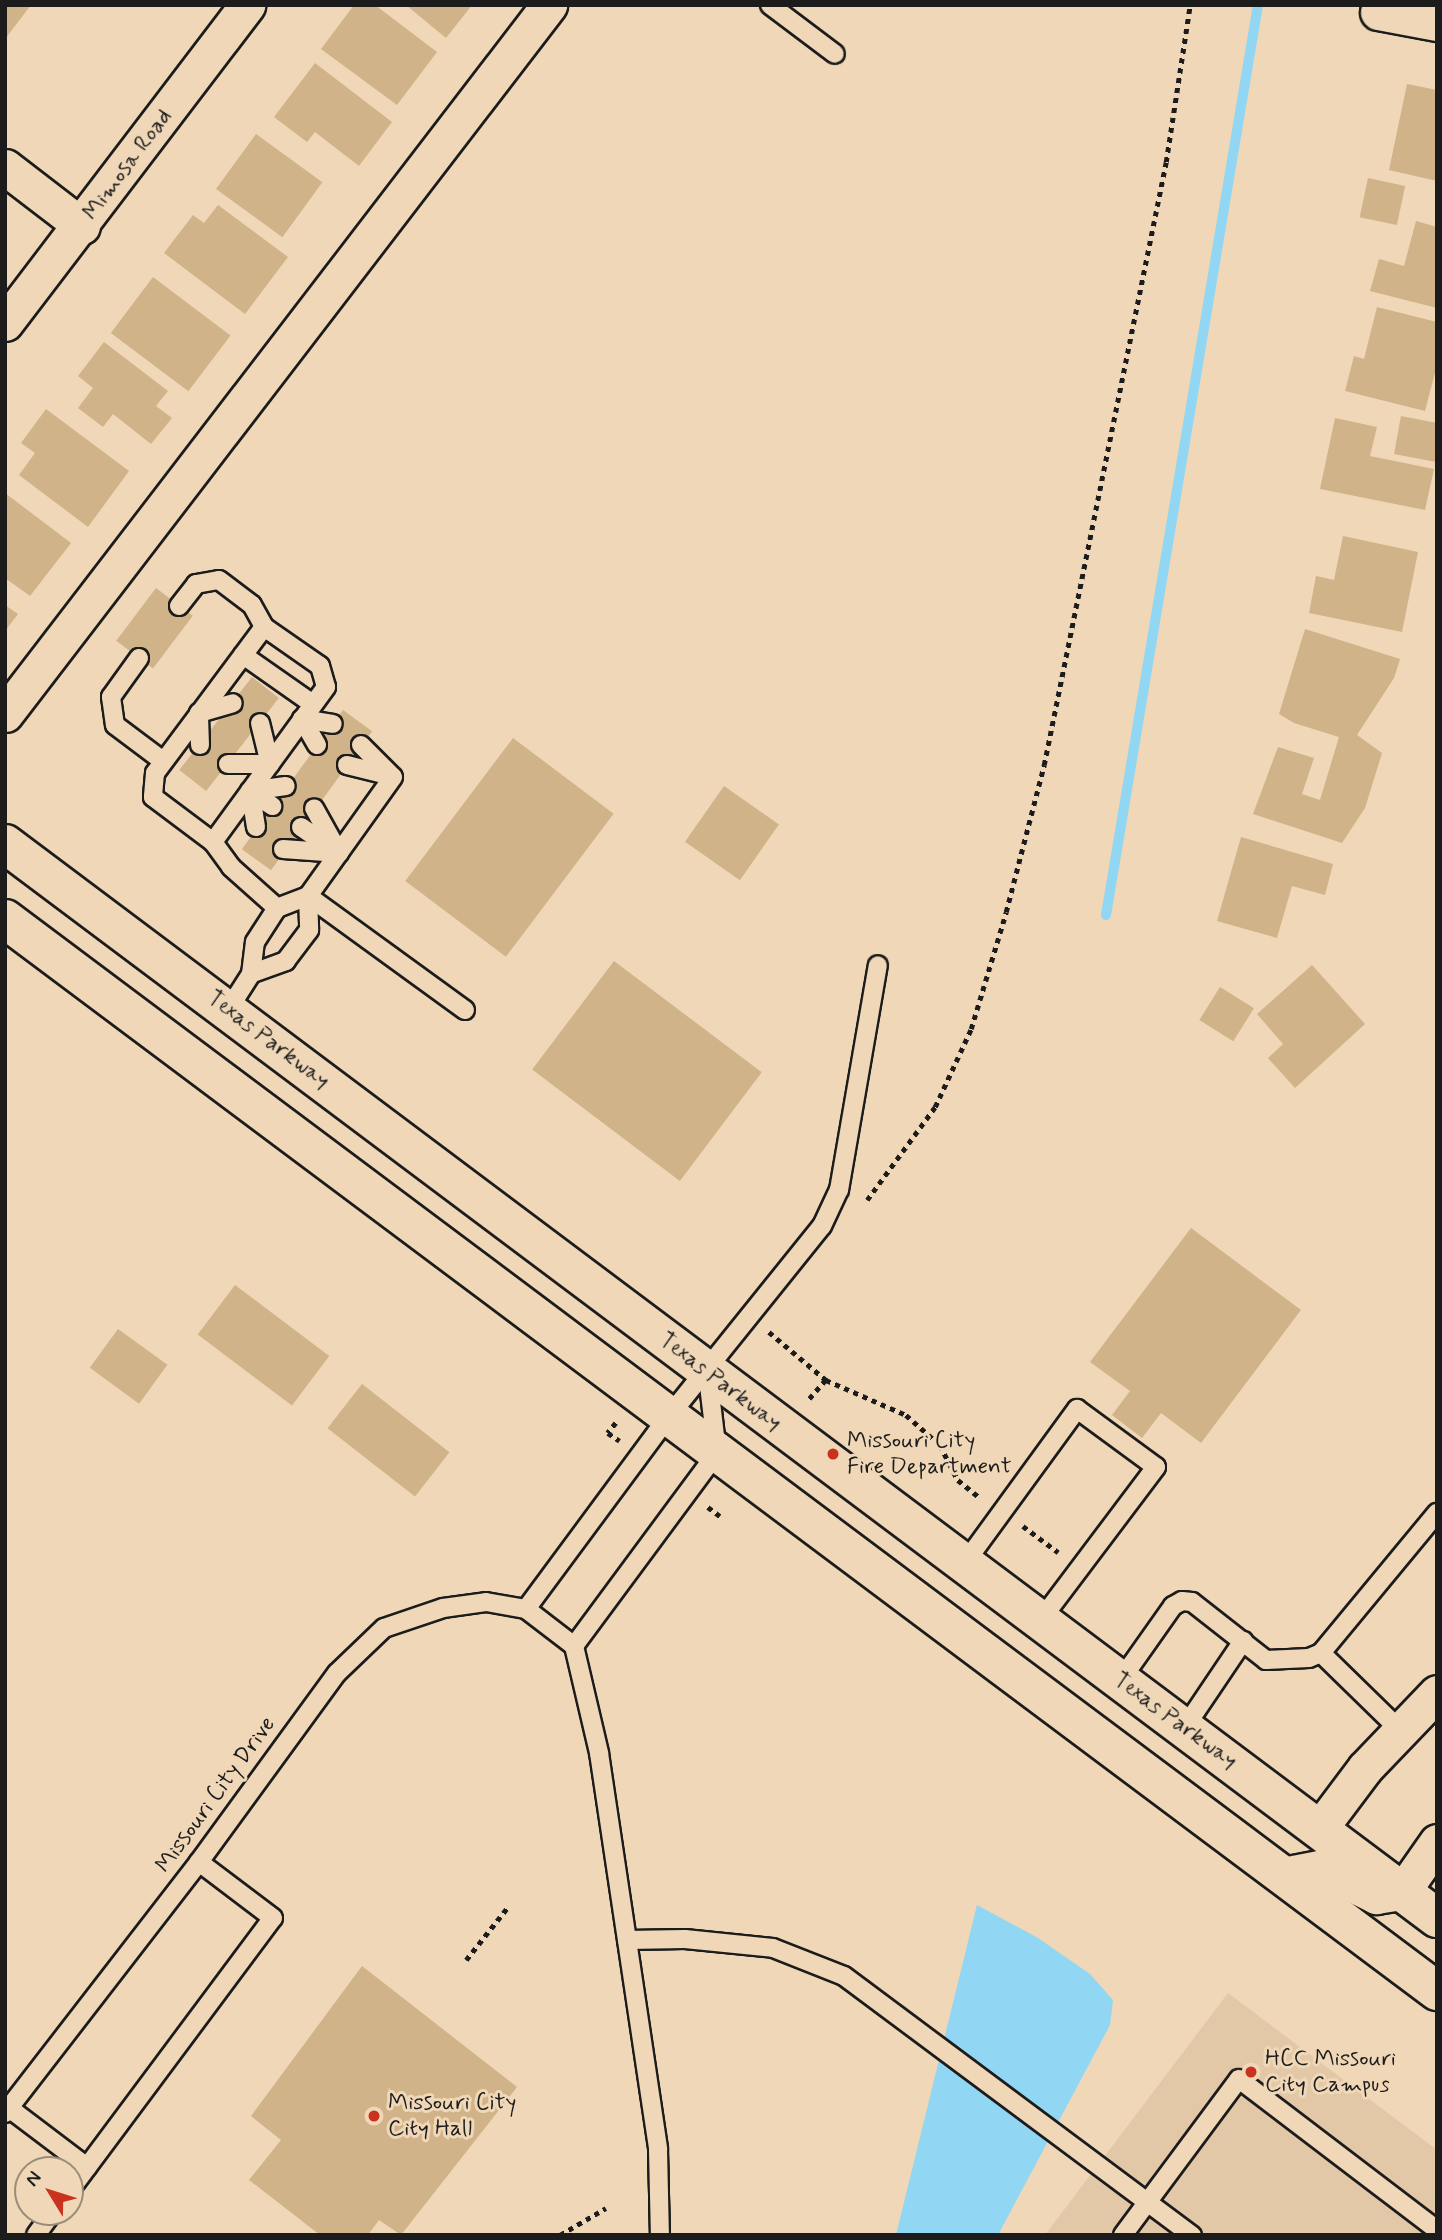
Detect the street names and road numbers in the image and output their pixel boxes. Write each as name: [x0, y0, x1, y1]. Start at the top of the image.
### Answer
street label: Mimosa Road: [77, 104, 179, 226]
street label: Texas Parkway: [202, 985, 334, 1095]
street label: Texas Parkway: [654, 1327, 786, 1437]
street label: Texas Parkway: [1108, 1667, 1242, 1775]
street label: Missouri City Drive: [150, 1712, 282, 1878]

